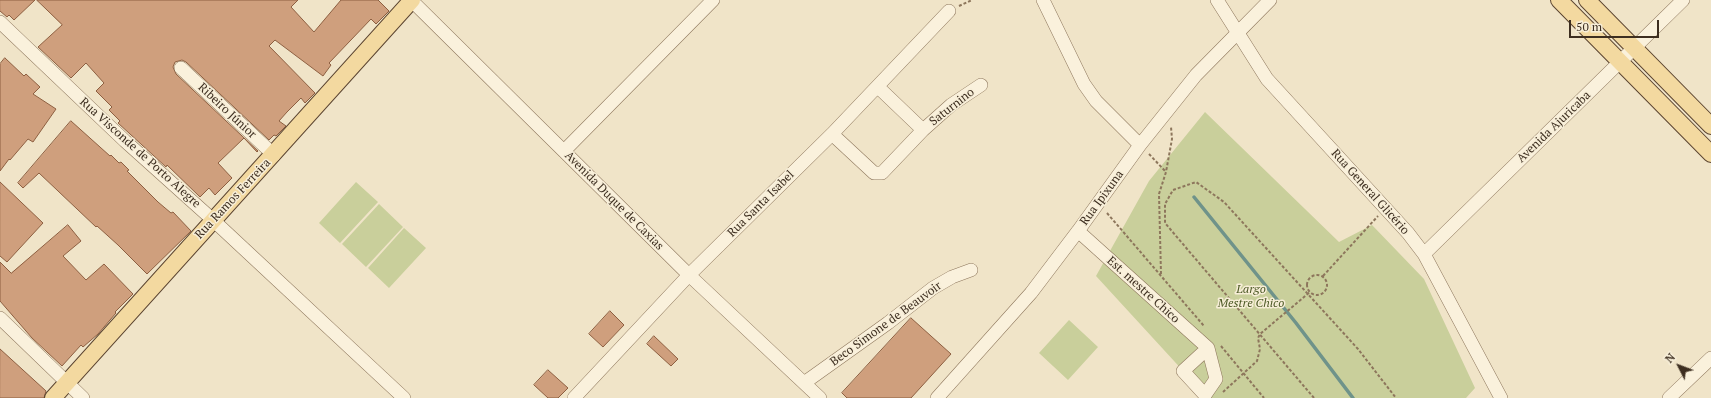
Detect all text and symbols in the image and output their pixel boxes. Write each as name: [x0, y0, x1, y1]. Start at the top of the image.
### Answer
scale bar: [1571, 12, 1661, 38]
text: 50 m: [1576, 19, 1602, 34]
street label: Ribeiro Júnior: [195, 80, 259, 142]
street label: Saturnino: [927, 85, 977, 129]
street label: Avenida Ajuricaba: [1514, 88, 1594, 166]
street label: Rua Visconde de Porto Alegre: [77, 95, 203, 211]
street label: Rua General Glicério: [1328, 146, 1412, 238]
street label: Avenida Duque de Caxias: [562, 149, 666, 253]
street label: Rua Ramos Ferreira: [192, 156, 274, 242]
street label: Rua Santa Isabel: [725, 168, 797, 240]
street label: Rua Ipixuna: [1077, 168, 1127, 228]
street label: Est. mestre Chico: [1104, 254, 1182, 326]
street label: Beco Simone de Beauvoir: [827, 279, 945, 369]
park label: Largo Mestre Chico: [1218, 283, 1284, 311]
north arrow: [1659, 346, 1699, 386]
text: N: [1662, 350, 1678, 366]

